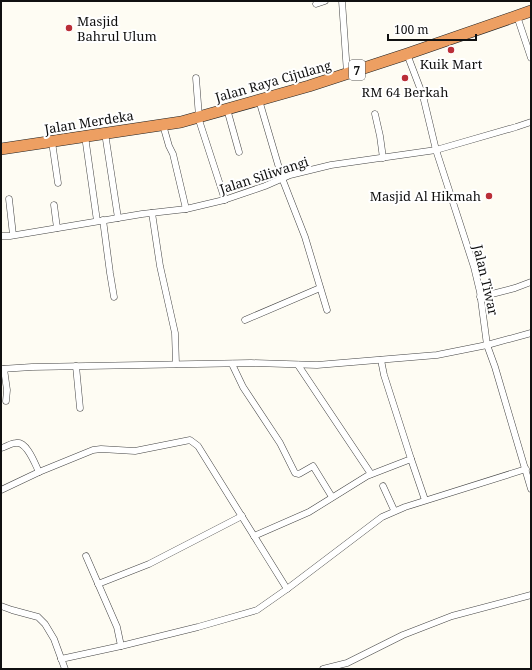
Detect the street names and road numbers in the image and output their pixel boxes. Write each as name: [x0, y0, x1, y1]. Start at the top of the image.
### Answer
street label: Jalan Raya Cijulang: [212, 56, 333, 106]
road number: 7: [349, 60, 365, 80]
street label: Jalan Merdeka: [42, 106, 135, 138]
street label: Jalan Siliwangi: [216, 152, 311, 198]
street label: Jalan Tiwar: [469, 242, 503, 317]

